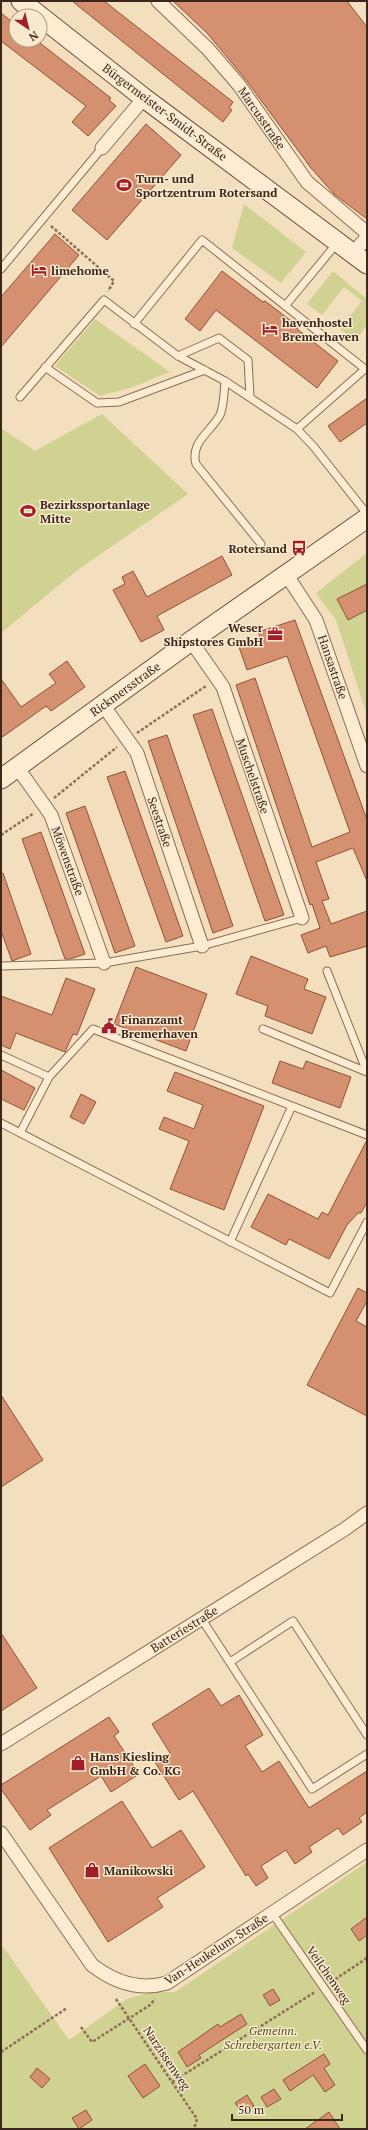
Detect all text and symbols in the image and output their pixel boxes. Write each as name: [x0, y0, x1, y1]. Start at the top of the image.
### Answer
north arrow: [8, 8, 48, 48]
text: N: [26, 28, 41, 45]
street label: Bürgermeister-Smidt-Straße: [100, 60, 230, 164]
street label: Marcusstraße: [235, 84, 289, 152]
place label: Turn- und Sportzentrum Rotersand: [136, 171, 278, 200]
sports icon: Turn- und Sportzentrum Rotersand: [115, 176, 133, 194]
hotel icon: limehome: [30, 261, 48, 279]
place label: limehome: [51, 263, 109, 278]
place label: havenhostel Bremerhaven: [282, 315, 359, 344]
hotel icon: havenhostel Bremerhaven: [261, 320, 279, 338]
place label: Bezirkssportanlage Mitte: [40, 497, 151, 526]
sports icon: Bezirkssportanlage Mitte: [19, 502, 37, 520]
bus stop icon: Rotersand: [290, 539, 308, 557]
place label: Rotersand: [228, 541, 288, 556]
place label: Weser Shipstores GmbH: [164, 620, 264, 649]
office icon: Weser Shipstores GmbH: [266, 625, 284, 643]
street label: Hansastraße: [315, 633, 351, 701]
street label: Rickmersstraße: [87, 658, 163, 720]
street label: Muschelstraße: [233, 736, 273, 816]
street label: Seestraße: [144, 795, 176, 849]
street label: Möwenstraße: [49, 824, 87, 898]
place label: Finanzamt Bremerhaven: [121, 1012, 198, 1041]
public building icon: Finanzamt Bremerhaven: [100, 1017, 118, 1035]
street label: Batteriestraße: [148, 1602, 220, 1656]
place label: Hans Kiesling GmbH & Co. KG: [90, 1749, 181, 1778]
shop icon: Hans Kiesling GmbH & Co. KG: [69, 1754, 87, 1772]
shop icon: Manikowski: [83, 1861, 101, 1879]
place label: Manikowski: [104, 1863, 173, 1878]
street label: Van-Heukelum-Straße: [161, 1910, 271, 1988]
street label: Veilchenweg: [304, 1943, 355, 2007]
street label: Narzissenweg: [140, 2023, 194, 2093]
park label: Gemeinn. Schrebergarten e.V.: [224, 2023, 322, 2052]
scale bar: [232, 2096, 342, 2122]
text: 50 m: [238, 2102, 265, 2117]

